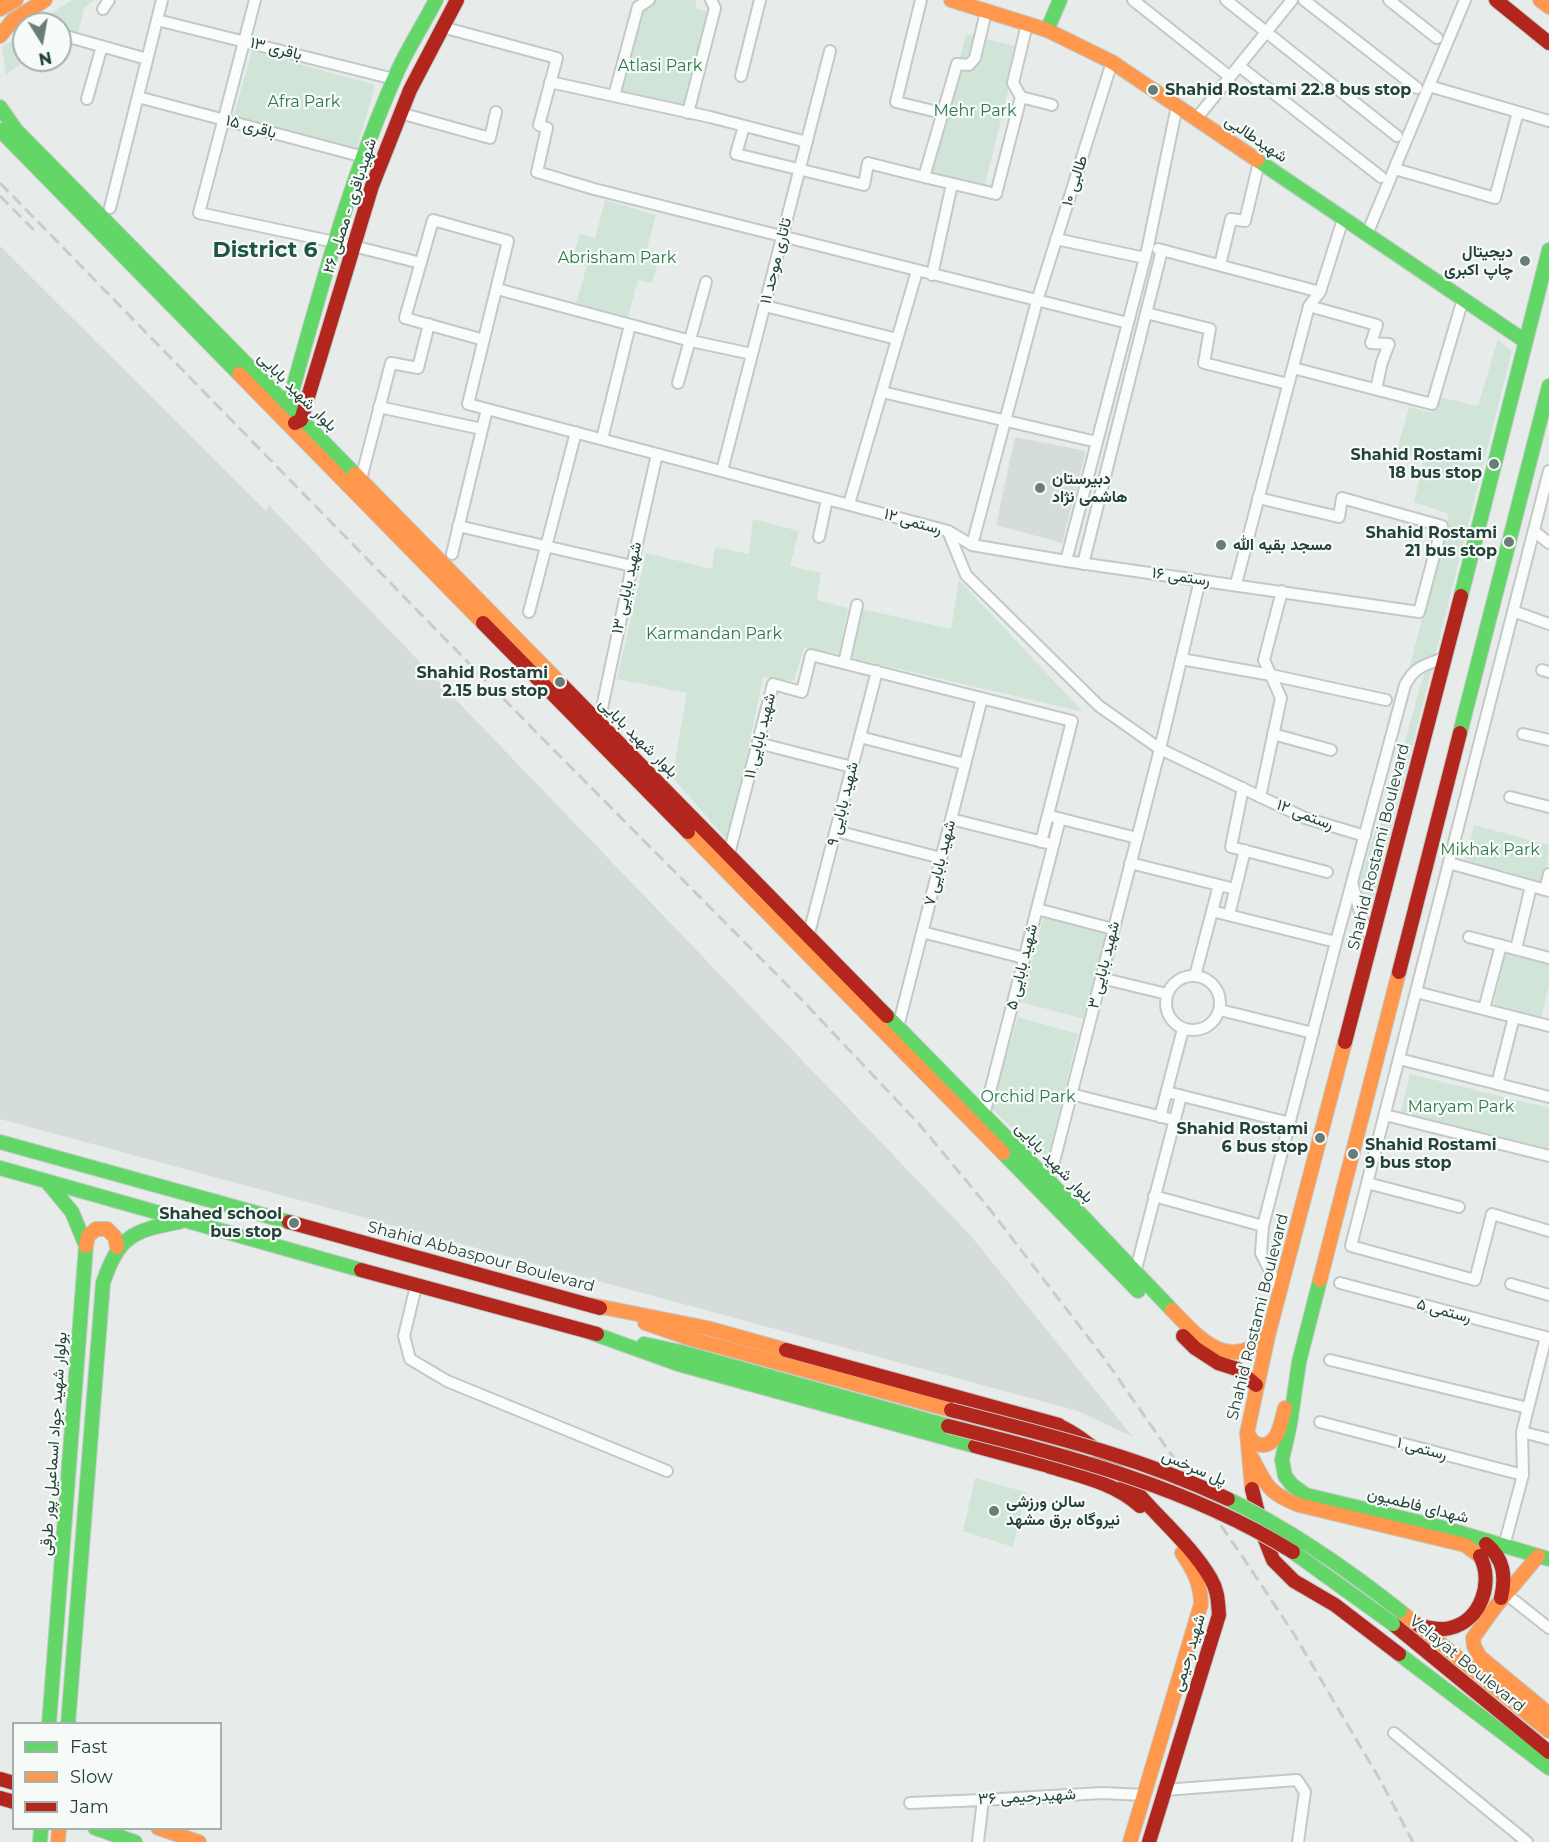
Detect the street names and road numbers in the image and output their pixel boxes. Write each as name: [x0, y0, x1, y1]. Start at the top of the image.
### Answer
street label: باقری ۱۳: [248, 33, 304, 65]
street label: باقری ۱۵: [223, 111, 279, 143]
street label: شهیدطالبی: [1221, 111, 1291, 167]
street label: شهیدباقری - مصلی ۲۶: [319, 136, 381, 276]
street label: طالبی ۱۰: [1058, 153, 1092, 209]
street label: تاتاری موحد ۱۱: [756, 216, 796, 306]
street label: بلوار شهید بابایی: [253, 348, 341, 436]
street label: رستمی ۱۲: [882, 505, 944, 539]
street label: شهید بابایی ۱۳: [608, 540, 646, 636]
street label: رستمی ۱۶: [1150, 563, 1212, 591]
street label: شهید بابایی ۱۱: [740, 691, 780, 781]
street label: بلوار شهید بابایی: [594, 694, 682, 782]
street label: Shahid Rostami Boulevard: [1344, 742, 1414, 952]
street label: شهید بابایی ۹: [823, 760, 863, 848]
street label: رستمی ۱۲: [1274, 795, 1336, 835]
street label: شهید بابایی ۷: [920, 818, 960, 908]
street label: شهید بابایی ۳: [1084, 919, 1124, 1011]
street label: شهید بابایی ۵: [1002, 922, 1042, 1012]
street label: بلوار شهید بابایی: [1011, 1119, 1097, 1207]
street label: Shahid Rostami Boulevard: [1223, 1212, 1293, 1422]
street label: Shahid Abbaspour Boulevard: [365, 1217, 597, 1297]
street label: رستمی ۵: [1414, 1294, 1474, 1328]
street label: بولوار شهید جواد اسماعیل پور طرقی: [37, 1331, 71, 1557]
street label: رستمی ۱: [1395, 1433, 1449, 1465]
street label: پل سرخس: [1159, 1446, 1229, 1490]
street label: شهدای فاطمیون: [1365, 1484, 1471, 1528]
street label: Velayat Boulevard: [1405, 1611, 1529, 1717]
street label: شهید رحیمی: [1168, 1612, 1210, 1694]
street label: شهیدرحیمی ۳۶: [978, 1785, 1076, 1809]

